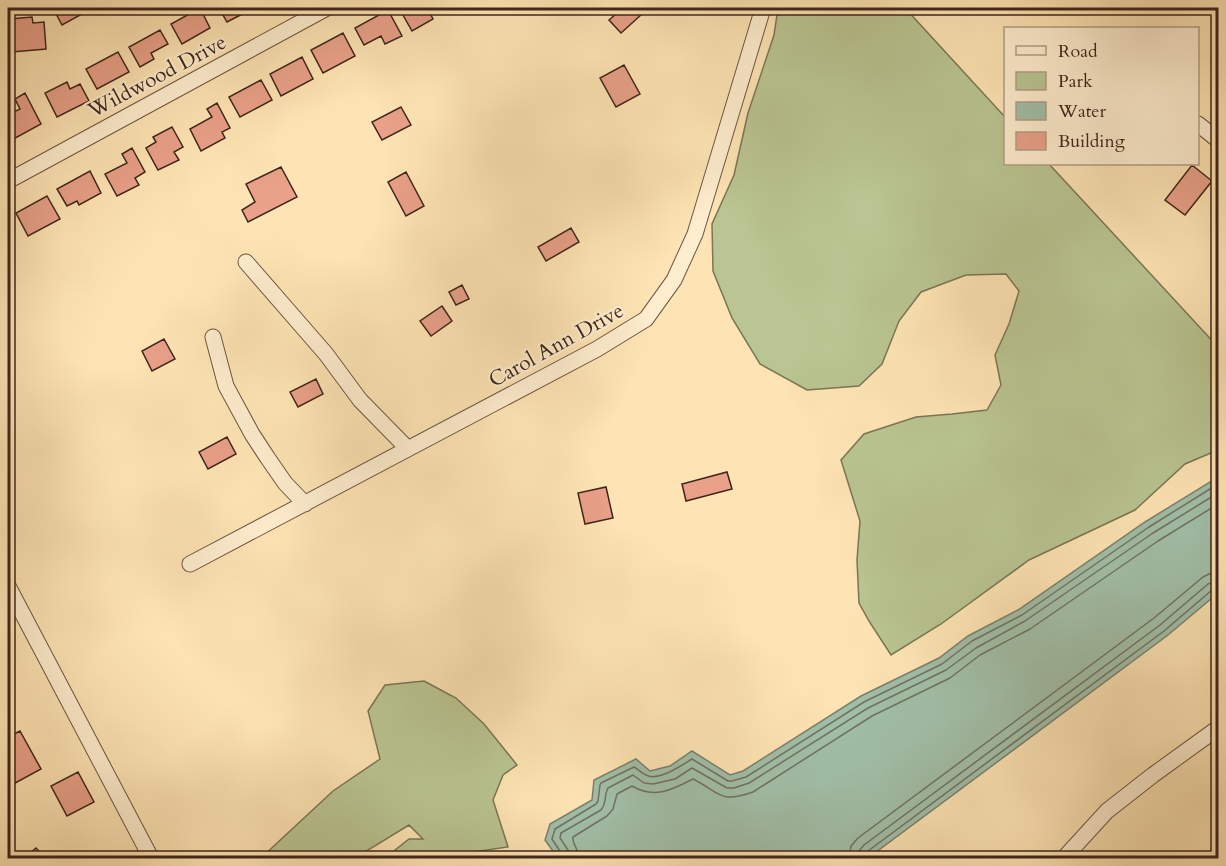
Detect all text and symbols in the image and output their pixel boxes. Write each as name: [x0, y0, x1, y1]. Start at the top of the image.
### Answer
legend: [1004, 27, 1199, 165]
street label: Wildwood Drive: [82, 28, 231, 126]
text: Road: [1058, 39, 1098, 64]
text: Park: [1058, 69, 1093, 94]
text: Water: [1057, 99, 1107, 124]
text: Building: [1058, 129, 1126, 154]
street label: Carol Ann Drive: [483, 296, 629, 395]

